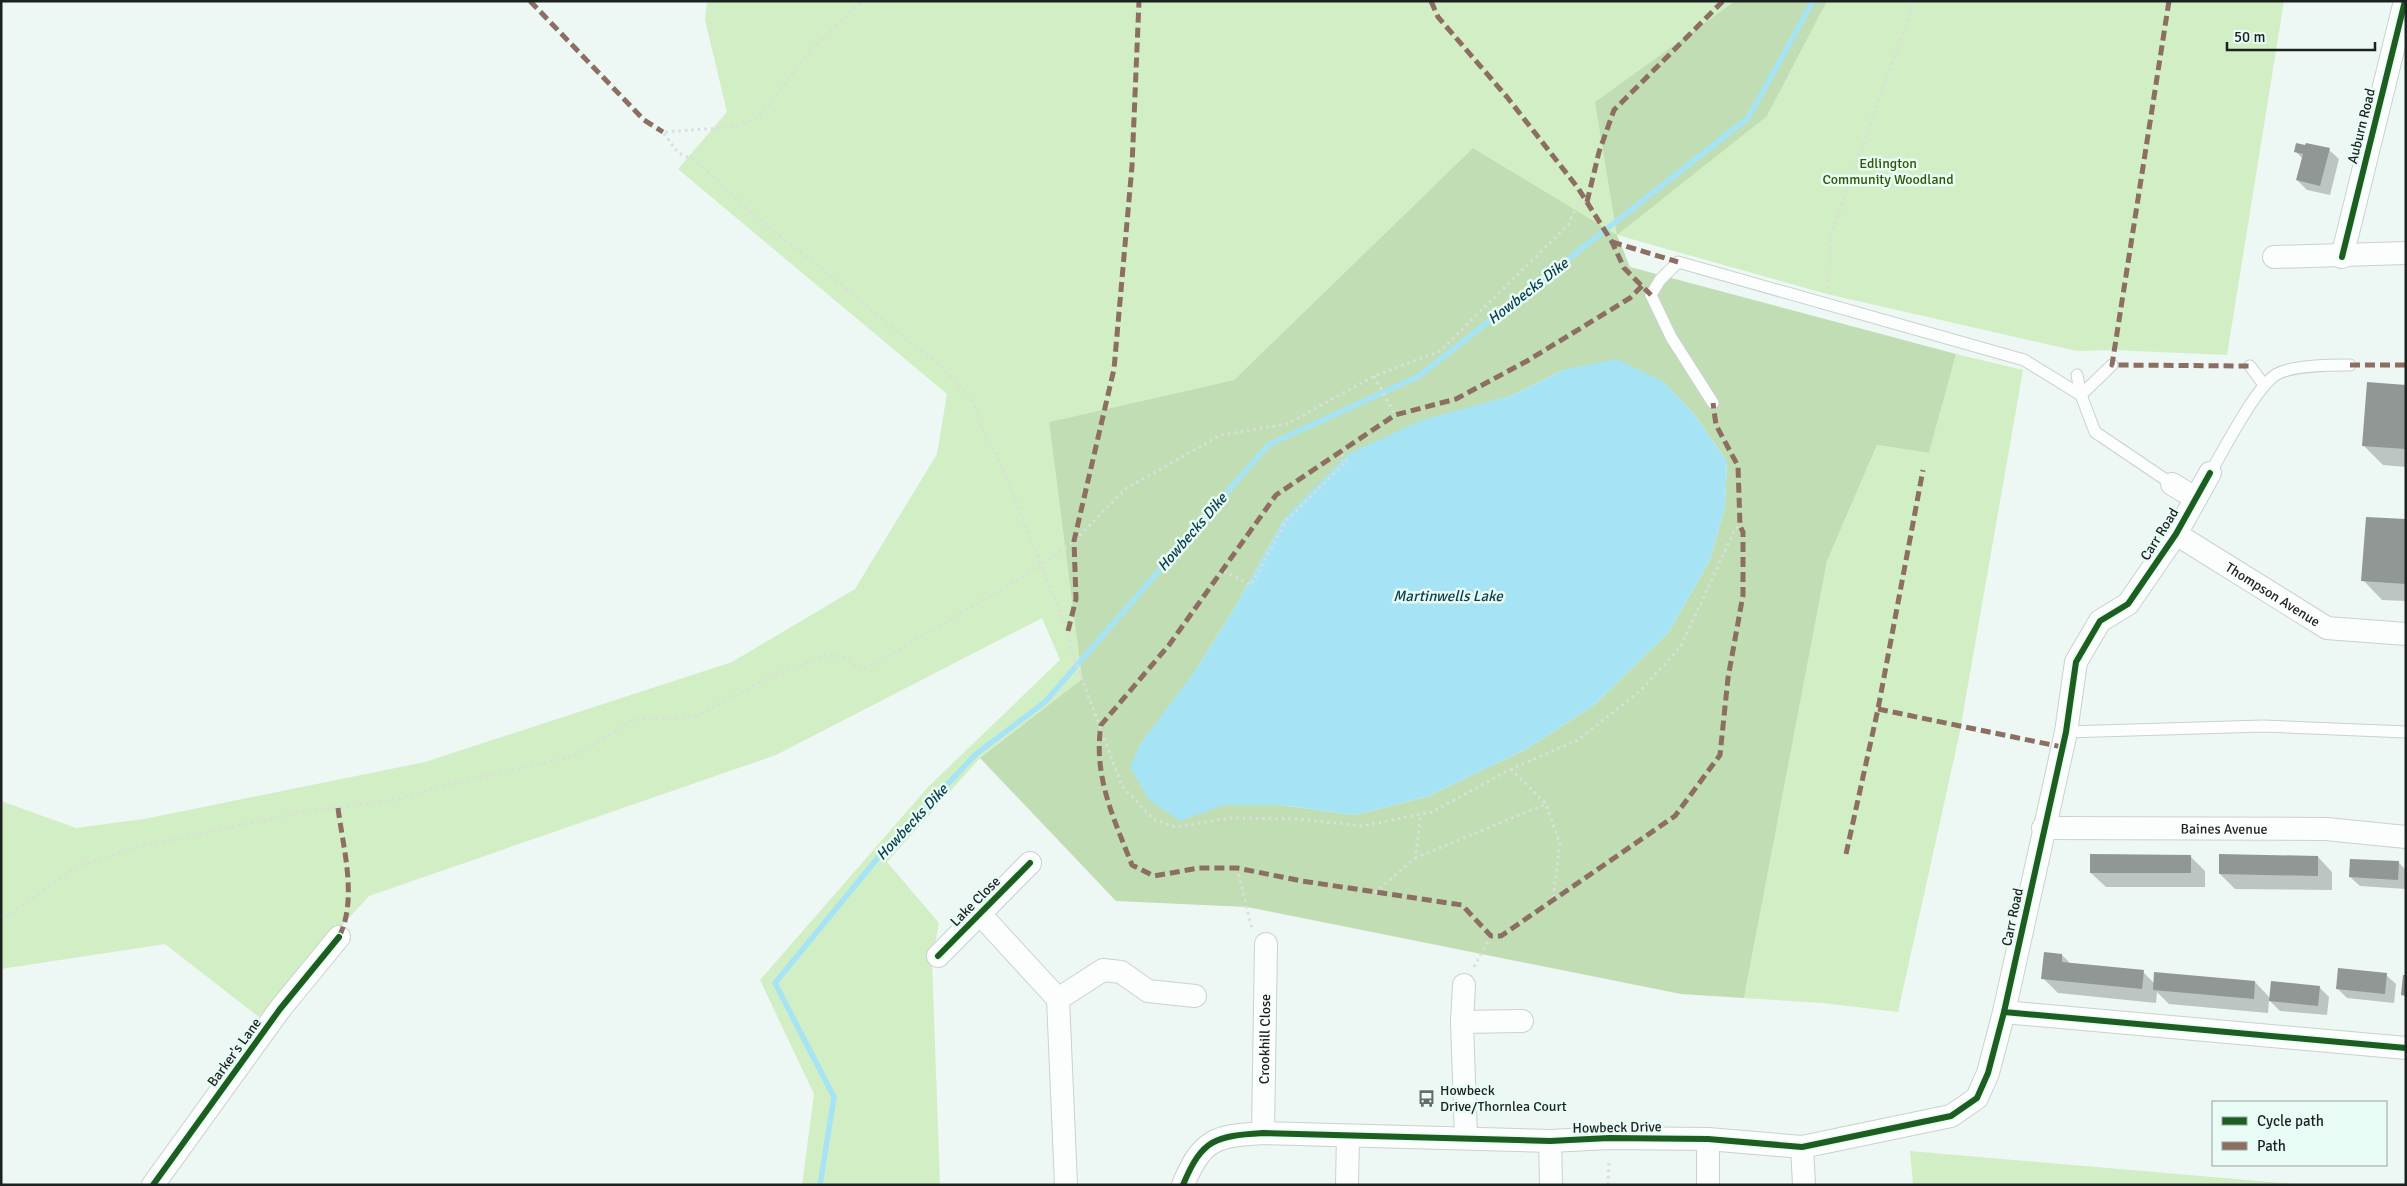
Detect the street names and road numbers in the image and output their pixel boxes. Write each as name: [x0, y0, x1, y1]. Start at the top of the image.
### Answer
street label: Auburn Road: [2344, 87, 2379, 166]
street label: Carr Road: [2137, 505, 2182, 564]
street label: Thompson Avenue: [2222, 559, 2323, 631]
street label: Baines Avenue: [2180, 820, 2268, 838]
street label: Lake Close: [947, 873, 1004, 930]
street label: Carr Road: [1998, 887, 2027, 948]
street label: Crookhill Close: [1256, 994, 1274, 1084]
street label: Barker's Lane: [204, 1015, 265, 1090]
street label: Howbeck Drive: [1572, 1118, 1662, 1137]

